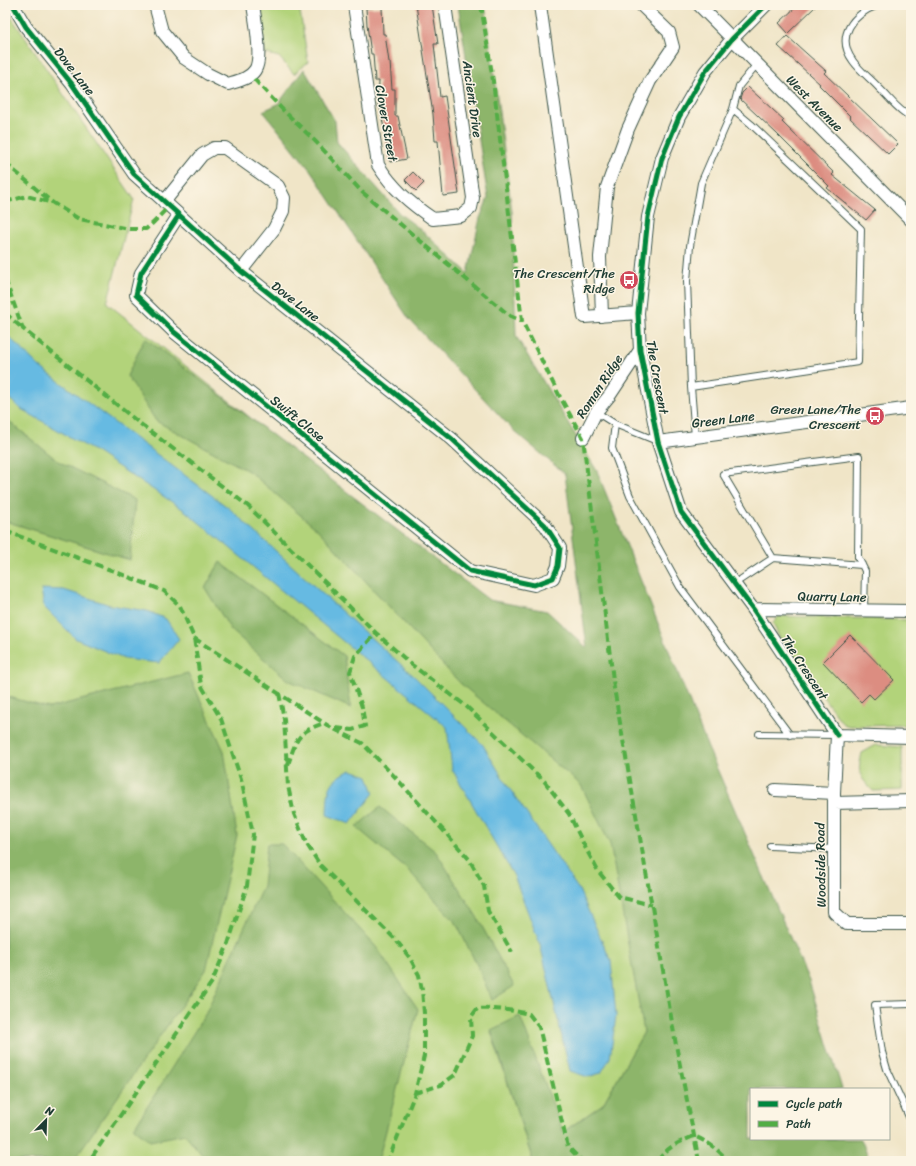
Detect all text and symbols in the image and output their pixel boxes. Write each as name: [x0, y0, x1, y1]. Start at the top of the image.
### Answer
street label: Dove Lane: [48, 42, 101, 101]
street label: Ancient Drive: [456, 58, 489, 140]
street label: West Avenue: [780, 69, 849, 138]
street label: Clover Street: [368, 83, 405, 164]
place label: The Crescent/The Ridge: [513, 262, 615, 300]
bus stop icon: The Crescent/The Ridge: [618, 269, 640, 291]
street label: Dove Lane: [266, 275, 325, 328]
street label: The Crescent: [640, 338, 675, 417]
street label: Roman Ridge: [570, 349, 629, 423]
street label: Swift Close: [265, 389, 330, 448]
place label: Green Lane/The Crescent: [770, 398, 861, 436]
street label: Green Lane: [690, 404, 756, 435]
bus stop icon: Green Lane/The Crescent: [864, 405, 886, 427]
street label: Quarry Lane: [797, 584, 867, 609]
street label: The Crescent: [775, 630, 835, 705]
street label: Woodside Road: [808, 821, 833, 907]
legend: [750, 1088, 890, 1140]
text: Cycle path: [786, 1093, 842, 1115]
north arrow: [26, 1100, 66, 1140]
text: N: [42, 1101, 57, 1122]
text: Path: [786, 1113, 811, 1135]

